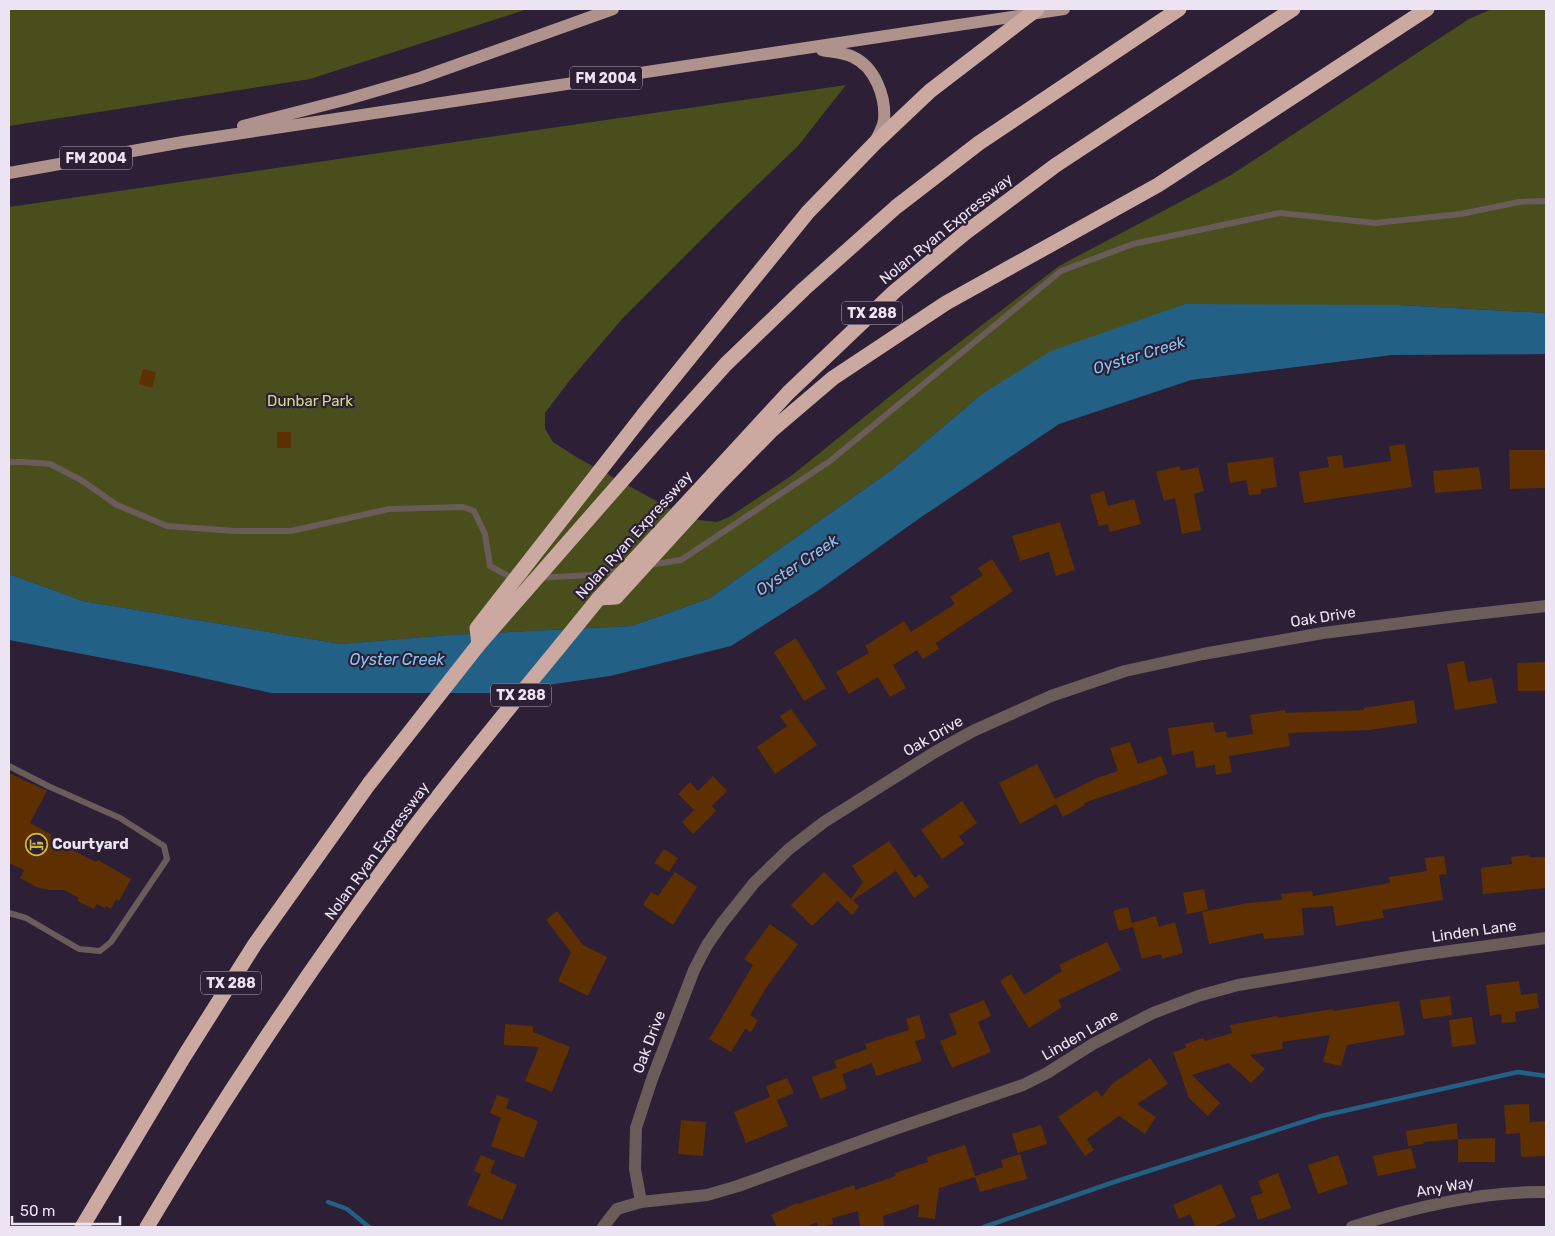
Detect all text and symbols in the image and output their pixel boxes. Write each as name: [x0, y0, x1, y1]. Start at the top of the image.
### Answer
road number: FM 2004: [570, 66, 642, 90]
road number: FM 2004: [60, 146, 132, 170]
street label: Nolan Ryan Expressway: [876, 170, 1016, 288]
road number: TX 288: [842, 302, 902, 324]
water label: Oyster Creek: [1091, 332, 1188, 378]
park label: Dunbar Park: [267, 392, 353, 410]
street label: Nolan Ryan Expressway: [572, 467, 696, 603]
water label: Oyster Creek: [752, 530, 842, 599]
street label: Oak Drive: [1289, 603, 1357, 631]
water label: Oyster Creek: [349, 650, 445, 669]
road number: TX 288: [491, 684, 551, 706]
street label: Oak Drive: [900, 712, 966, 760]
street label: Nolan Ryan Expressway: [321, 779, 433, 923]
hotel icon: Courtyard: [24, 832, 48, 856]
place label: Courtyard: [52, 835, 129, 853]
street label: Linden Lane: [1430, 916, 1518, 946]
road number: TX 288: [201, 971, 261, 994]
street label: Linden Lane: [1038, 1006, 1122, 1064]
street label: Oak Drive: [629, 1008, 669, 1076]
street label: Any Way: [1415, 1173, 1475, 1201]
scale bar: [12, 1194, 120, 1226]
text: 50 m: [20, 1202, 55, 1220]

